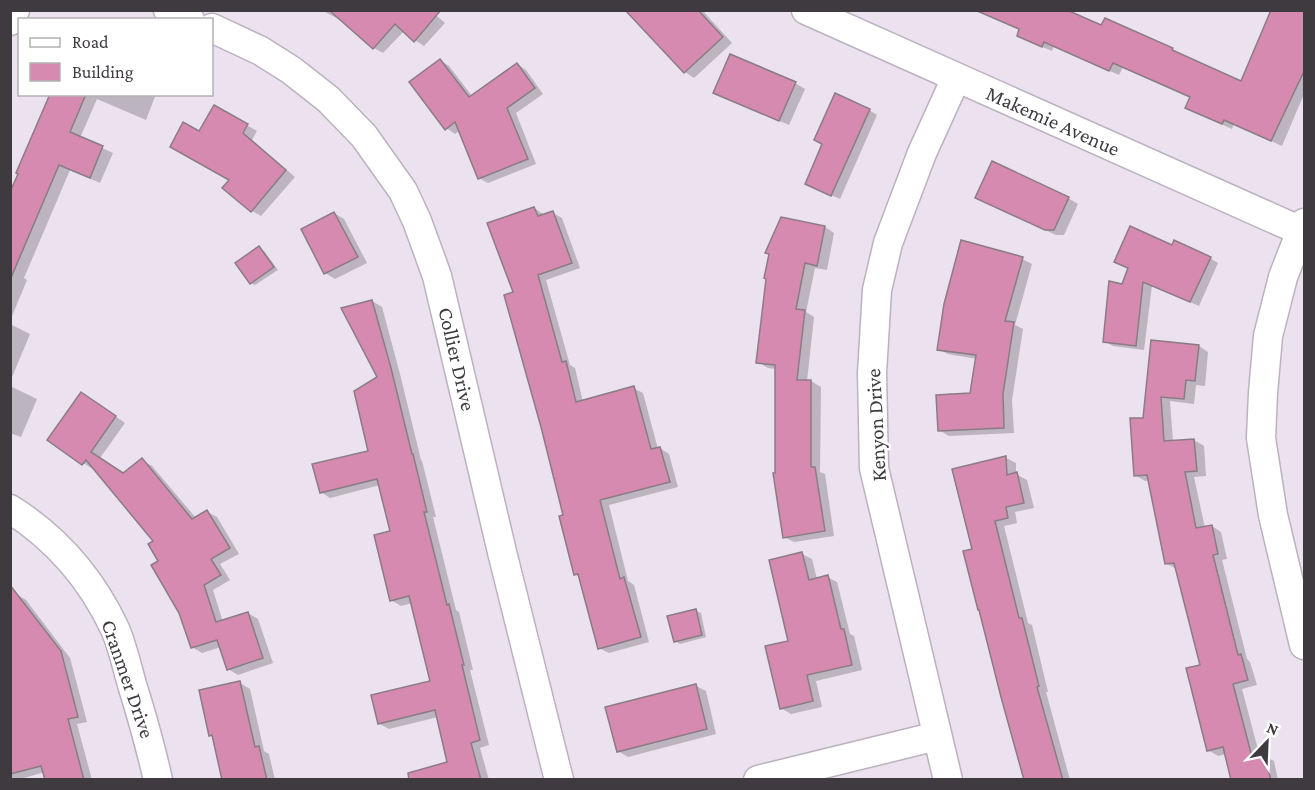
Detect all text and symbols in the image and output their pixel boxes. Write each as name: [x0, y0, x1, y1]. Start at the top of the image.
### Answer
legend: [18, 18, 213, 96]
text: Road: [72, 32, 109, 52]
text: Building: [72, 62, 134, 82]
street label: Makemie Avenue: [982, 81, 1124, 161]
street label: Collier Drive: [433, 305, 481, 413]
street label: Kenyon Drive: [861, 368, 891, 482]
street label: Cranmer Drive: [97, 617, 159, 741]
north arrow: [1237, 712, 1297, 772]
text: N: [1264, 719, 1281, 739]

